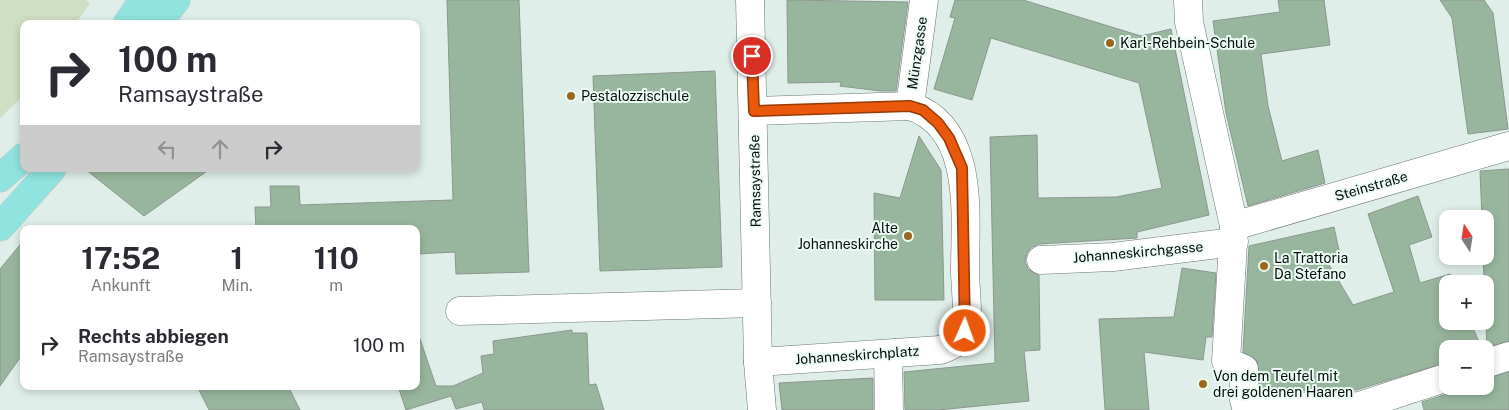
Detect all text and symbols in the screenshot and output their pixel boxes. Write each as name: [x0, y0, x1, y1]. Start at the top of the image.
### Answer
street label: Münzgasse: [904, 15, 930, 91]
pin: [731, 35, 773, 77]
place label: Karl-Rehbein-Schule: [1120, 35, 1255, 51]
marker: Karl-Rehbein-Schule: [1104, 37, 1116, 49]
text: 100 m: [118, 39, 217, 80]
icon: right: [35, 40, 100, 105]
icon: arrive: [738, 42, 766, 70]
text: Ramsaystraße: [118, 81, 264, 107]
place label: Pestalozzischule: [581, 88, 689, 104]
marker: Pestalozzischule: [565, 90, 577, 102]
icon: left: [153, 135, 181, 163]
icon: ahead: [206, 135, 234, 163]
icon: right: [259, 135, 287, 163]
street label: Ramsaystraße: [746, 135, 764, 227]
street label: Steinstraße: [1333, 168, 1409, 204]
north arrow: [1439, 210, 1494, 265]
map controls: [1439, 210, 1494, 395]
place label: Alte Johanneskirche: [797, 220, 898, 252]
marker: Alte Johanneskirche: [902, 230, 914, 242]
street label: Johanneskirchgasse: [1072, 238, 1204, 266]
text: 17:52: [81, 240, 160, 276]
text: 1: [231, 240, 243, 276]
text: 110: [314, 240, 359, 276]
place label: La Trattoria Da Stefano: [1274, 250, 1348, 282]
marker: La Trattoria Da Stefano: [1258, 260, 1270, 272]
button: +: [1439, 275, 1494, 330]
text: Ankunft: [91, 276, 151, 295]
text: Min.: [221, 276, 253, 295]
text: m: [329, 276, 343, 295]
position arrow: [938, 304, 990, 356]
text: Rechts abbiegen: [78, 325, 229, 347]
icon: right: [35, 331, 63, 359]
text: 100 m: [353, 334, 405, 356]
button: −: [1439, 340, 1494, 395]
street label: Johanneskirchplatz: [794, 343, 920, 367]
text: Ramsaystraße: [78, 347, 184, 366]
place label: Von dem Teufel mit drei goldenen Haaren: [1213, 368, 1353, 400]
marker: Von dem Teufel mit drei goldenen Haaren: [1197, 378, 1209, 390]

